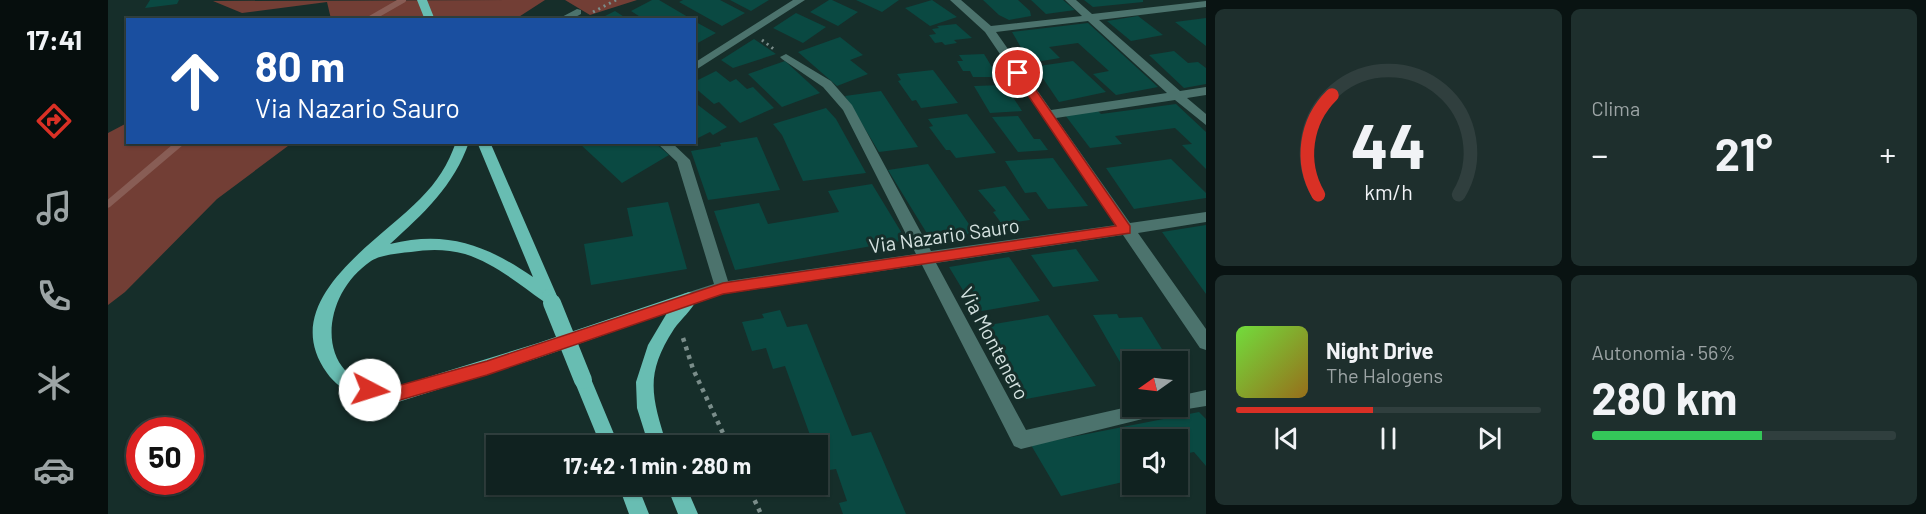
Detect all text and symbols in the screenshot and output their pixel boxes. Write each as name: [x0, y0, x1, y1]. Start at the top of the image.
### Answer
text: 17:41: [26, 23, 82, 55]
text: 80 m: [255, 40, 345, 90]
icon: ahead: [156, 42, 234, 120]
pin: [992, 47, 1043, 98]
icon: arrive: [1001, 56, 1034, 89]
text: Via Nazario Sauro: [255, 91, 460, 123]
text: Clima: [1592, 96, 1640, 120]
icon: directions: [33, 100, 75, 142]
text: 44: [1350, 107, 1426, 181]
text: 21°: [1715, 126, 1773, 180]
text: −: [1592, 134, 1608, 174]
text: +: [1880, 134, 1896, 174]
text: km/h: [1364, 179, 1413, 204]
icon: music: [33, 187, 75, 229]
street label: Via Nazario Sauro: [867, 213, 1021, 257]
icon: phone: [33, 275, 75, 317]
street label: Via Montenero: [955, 283, 1035, 403]
text: Night Drive: [1326, 337, 1434, 363]
text: Autonomia · 56%: [1592, 340, 1735, 364]
north arrow: [1122, 351, 1188, 417]
map controls: [1122, 351, 1188, 495]
position arrow: [338, 358, 402, 422]
icon: climate: [33, 362, 75, 404]
text: The Halogens: [1326, 363, 1443, 387]
text: 280 km: [1592, 370, 1737, 424]
speed limit sign: 50: [126, 417, 204, 495]
icon: previous: [1270, 422, 1303, 455]
icon: pause: [1372, 422, 1405, 455]
icon: next: [1473, 422, 1506, 455]
button: sound: [1122, 429, 1188, 495]
icon: car: [33, 449, 75, 491]
text: 17:42 · 1 min · 280 m: [563, 452, 751, 478]

